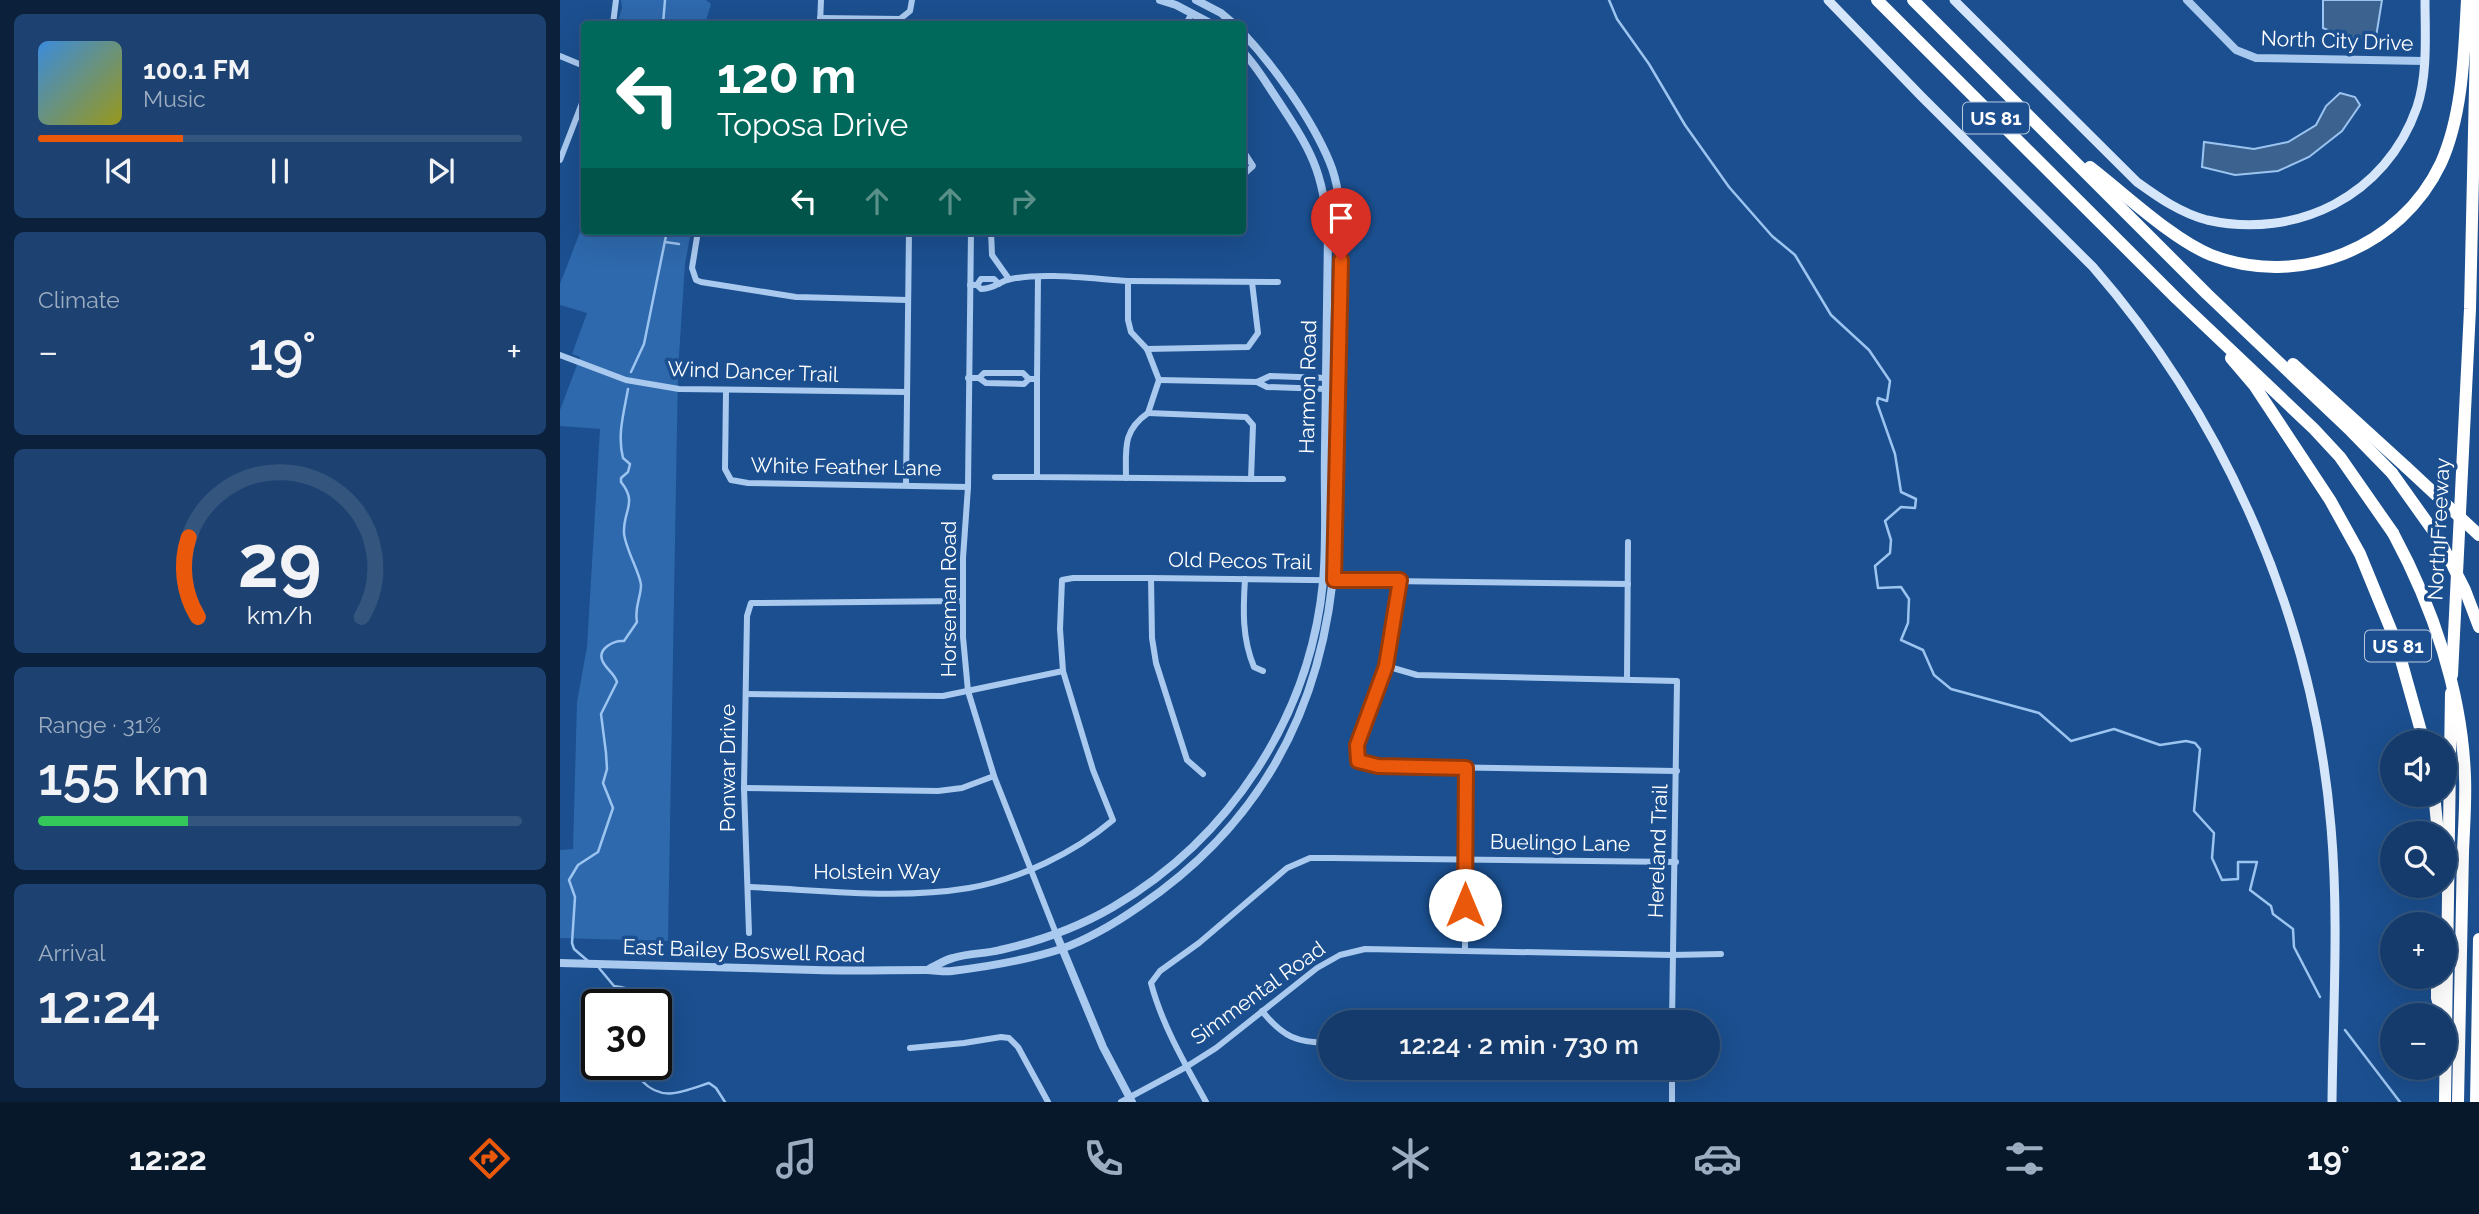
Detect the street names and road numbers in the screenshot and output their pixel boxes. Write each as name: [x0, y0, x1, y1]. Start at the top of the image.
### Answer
street label: North City Drive: [2260, 25, 2414, 56]
road number: US 81: [1963, 102, 2029, 134]
street label: Harmon Road: [1294, 320, 1321, 454]
street label: Wind Dancer Trail: [667, 356, 839, 387]
street label: White Feather Lane: [750, 452, 942, 481]
street label: North Freeway: [2422, 457, 2455, 601]
street label: Horseman Road: [936, 521, 961, 677]
street label: Old Pecos Trail: [1168, 547, 1312, 574]
road number: US 81: [2365, 631, 2431, 662]
street label: Ponwar Drive: [715, 704, 740, 832]
street label: Hereland Trail: [1643, 783, 1672, 918]
street label: Buelingo Lane: [1490, 829, 1630, 856]
street label: Holstein Way: [813, 859, 941, 884]
street label: East Bailey Boswell Road: [622, 934, 866, 967]
street label: Simmental Road: [1186, 936, 1330, 1050]

